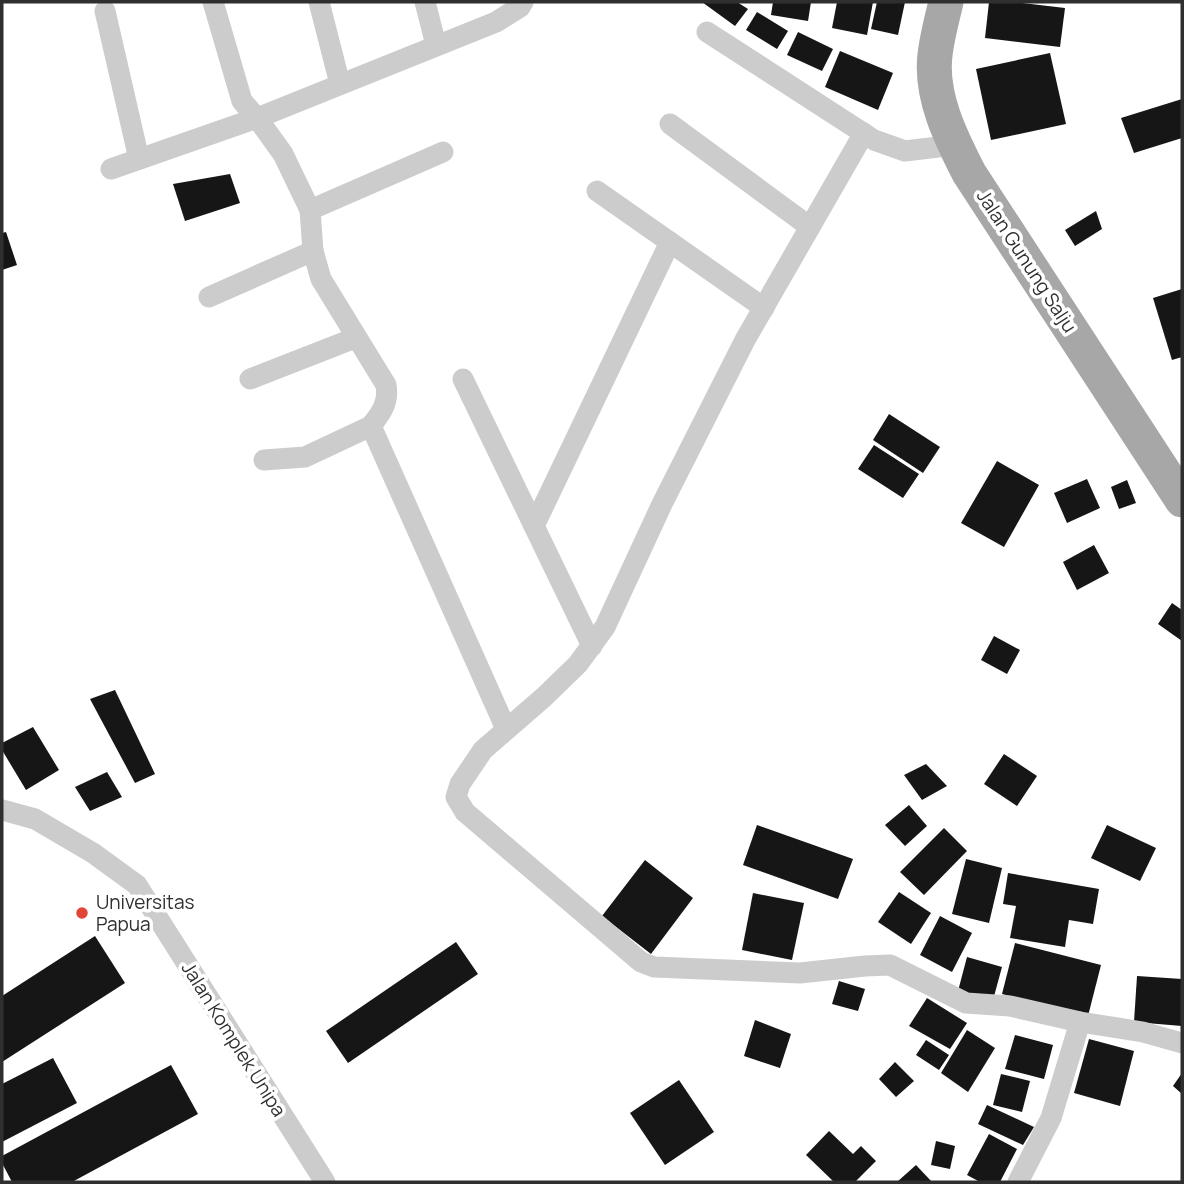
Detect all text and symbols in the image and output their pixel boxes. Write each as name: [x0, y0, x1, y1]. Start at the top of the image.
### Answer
street label: Jalan Gunung Salju: [971, 184, 1083, 338]
place label: Universitas Papua: [96, 889, 194, 937]
marker: Universitas Papua: [74, 905, 90, 921]
street label: Jalan Komplek Unipa: [176, 957, 292, 1121]

